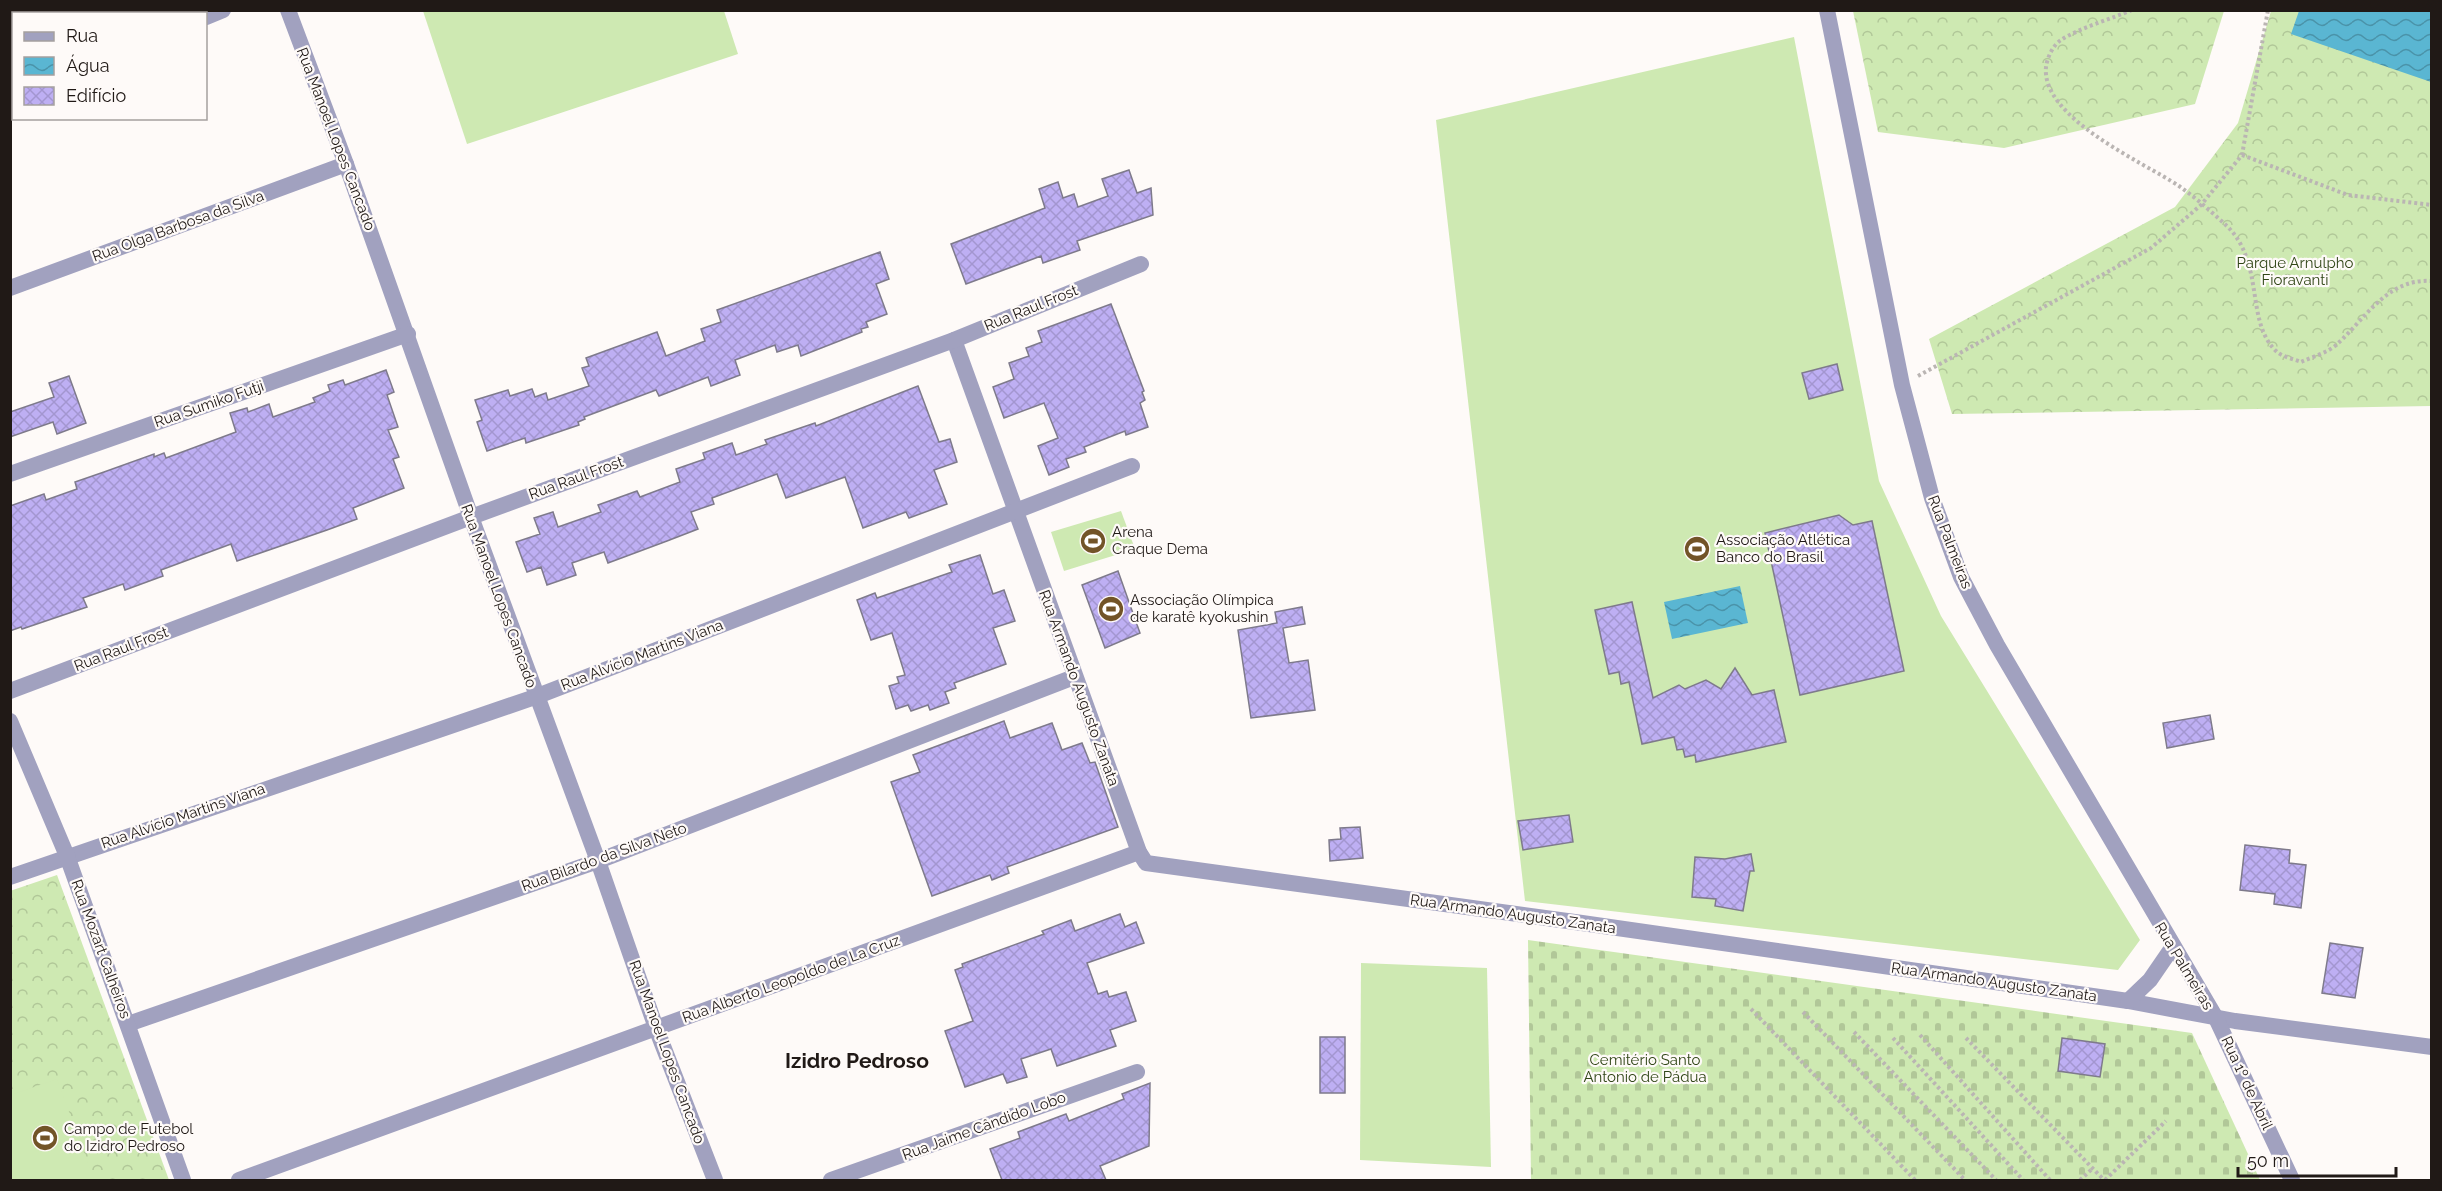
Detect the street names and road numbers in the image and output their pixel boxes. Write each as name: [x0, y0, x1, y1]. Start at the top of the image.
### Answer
street label: Rua Manoel Lopes Cancado: [293, 45, 379, 233]
street label: Rua Olga Barbosa da Silva: [90, 186, 266, 266]
street label: Rua Raul Frost: [982, 281, 1080, 335]
street label: Rua Sumiko Futji: [152, 377, 266, 431]
street label: Rua Raul Frost: [526, 453, 626, 503]
street label: Rua Palmeiras: [1924, 493, 1976, 591]
street label: Rua Manoel Lopes Cancado: [457, 502, 541, 690]
street label: Rua Armando Augusto Zanata: [1035, 587, 1123, 789]
street label: Rua Alvício Martins Viana: [558, 616, 726, 694]
street label: Rua Raul Frost: [71, 623, 171, 675]
street label: Rua Alvício Martins Viana: [99, 779, 267, 853]
street label: Rua Bilardo da Silva Neto: [519, 819, 689, 895]
street label: Rua Mozart Calheiros: [67, 877, 135, 1021]
street label: Rua Armando Augusto Zanata: [1409, 891, 1617, 937]
street label: Rua Palmeiras: [2151, 919, 2217, 1013]
street label: Rua Alberto Leopoldo de La Cruz: [680, 931, 902, 1027]
street label: Rua Manoel Lopes Cancado: [625, 958, 709, 1146]
street label: Rua Armando Augusto Zanata: [1890, 959, 2098, 1005]
street label: Rua 1º de Abril: [2217, 1033, 2277, 1133]
street label: Rua Jaime Cândido Lobo: [900, 1088, 1068, 1164]

